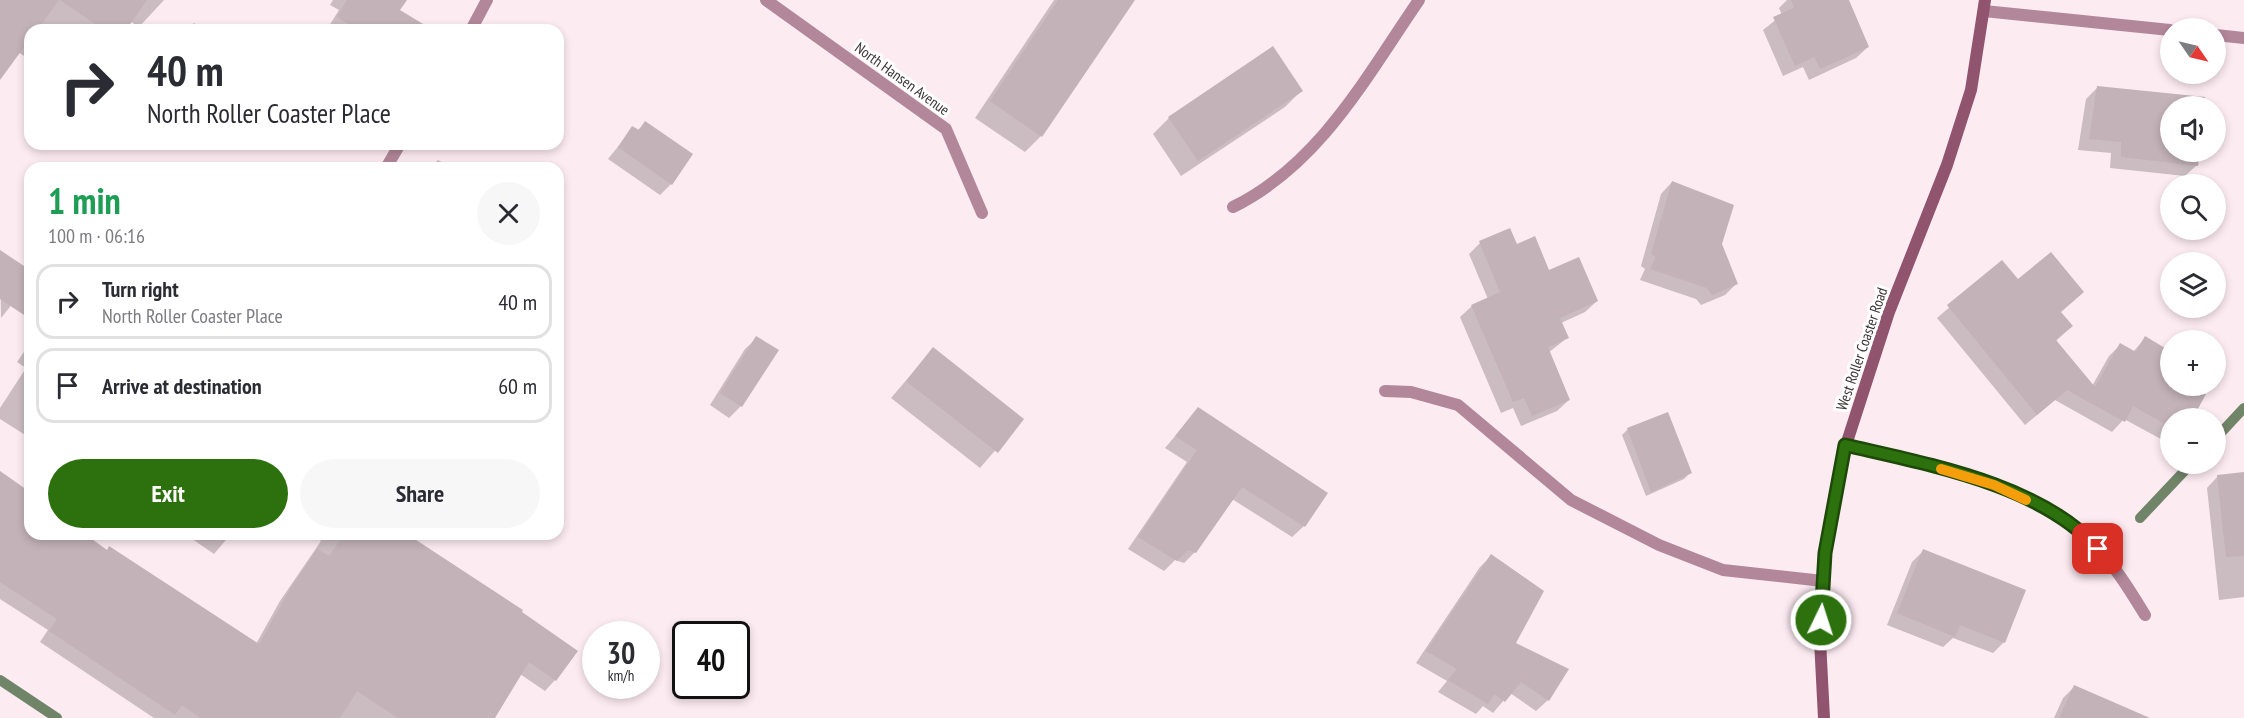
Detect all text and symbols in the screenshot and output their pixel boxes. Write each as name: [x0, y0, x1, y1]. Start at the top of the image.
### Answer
north arrow: [2160, 18, 2226, 84]
map controls: [2160, 18, 2226, 474]
street label: North Hansen Avenue: [851, 38, 953, 119]
text: 40 m: [147, 43, 224, 98]
icon: right: [48, 48, 126, 126]
text: North Roller Coaster Place: [147, 96, 391, 130]
button: sound: [2160, 96, 2226, 162]
button: search: [2160, 174, 2226, 240]
text: 1 min: [48, 177, 121, 224]
button: close: [477, 182, 540, 245]
text: 100 m · 06:16: [48, 223, 145, 249]
button: layers: [2160, 252, 2226, 318]
text: Turn right: [102, 275, 179, 303]
icon: right: [51, 285, 84, 318]
street label: West Roller Coaster Road: [1832, 285, 1891, 413]
text: 40 m: [498, 288, 537, 316]
text: North Roller Coaster Place: [102, 303, 283, 329]
button: +: [2160, 330, 2226, 396]
icon: arrive: [51, 369, 84, 402]
text: Arrive at destination: [102, 372, 262, 400]
text: 60 m: [498, 372, 537, 400]
button: −: [2160, 408, 2226, 474]
button: Exit: [48, 459, 288, 528]
button: Share: [300, 459, 540, 528]
pin: [2072, 523, 2123, 574]
icon: arrive: [2081, 532, 2114, 565]
position arrow: [1789, 588, 1853, 652]
speed limit sign: 40: [672, 621, 750, 699]
text: 30: [607, 633, 635, 672]
text: km/h: [608, 666, 634, 685]

